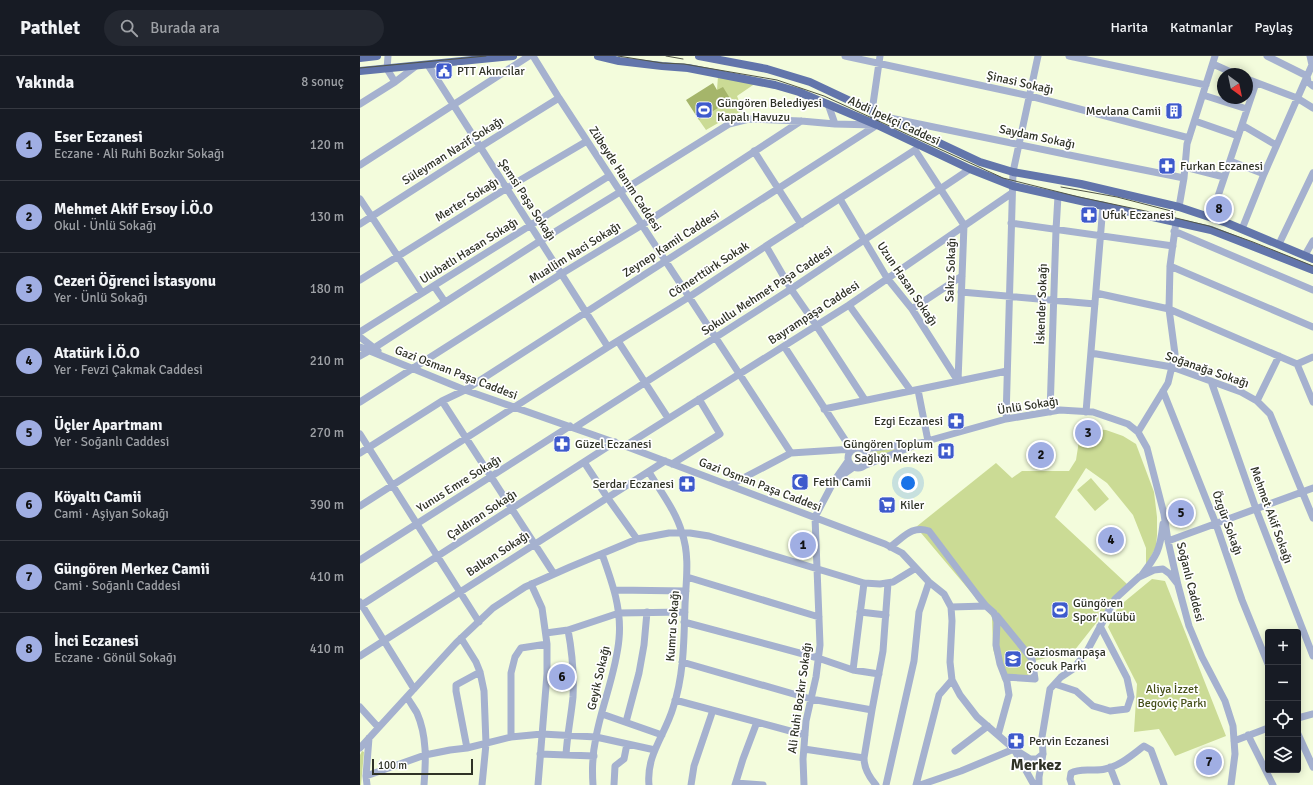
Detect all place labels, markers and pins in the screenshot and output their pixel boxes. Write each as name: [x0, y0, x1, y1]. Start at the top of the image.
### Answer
public building icon: PTT Akıncılar: [434, 61, 454, 81]
place label: PTT Akıncılar: [457, 64, 525, 79]
place label: Güngören Belediyesi Kapalı Havuzu: [717, 96, 822, 125]
sports icon: Güngören Belediyesi Kapalı Havuzu: [694, 100, 714, 120]
building icon: Mevlana Camii: [1164, 101, 1184, 121]
place label: Mevlana Camii: [1086, 104, 1161, 119]
pharmacy icon: Furkan Eczanesi: [1157, 156, 1177, 176]
place label: Furkan Eczanesi: [1180, 159, 1263, 174]
pin: 8: [1206, 194, 1232, 224]
pharmacy icon: Ufuk Eczanesi: [1079, 205, 1099, 225]
place label: Ufuk Eczanesi: [1102, 208, 1174, 223]
pharmacy icon: Ezgi Eczanesi: [946, 411, 966, 431]
place label: Ezgi Eczanesi: [874, 414, 943, 429]
pin: 3: [1075, 418, 1101, 448]
pharmacy icon: Güzel Eczanesi: [552, 434, 572, 454]
place label: Güzel Eczanesi: [575, 437, 651, 452]
place label: Güngören Toplum Sağlığı Merkezi: [843, 437, 933, 466]
pin: 2: [1028, 440, 1054, 470]
hospital icon: Güngören Toplum Sağlığı Merkezi: [936, 441, 956, 461]
mosque icon: Fetih Camii: [790, 472, 810, 492]
pharmacy icon: Serdar Eczanesi: [677, 474, 697, 494]
place label: Fetih Camii: [813, 475, 871, 490]
place label: Serdar Eczanesi: [593, 477, 674, 492]
supermarket icon: Kiler: [877, 495, 897, 515]
place label: Kiler: [900, 498, 925, 513]
pin: 5: [1168, 498, 1194, 528]
pin: 4: [1098, 525, 1124, 555]
pin: 1: [790, 530, 816, 560]
place label: Güngören Spor Kulübü: [1073, 596, 1136, 625]
sports icon: Güngören Spor Kulübü: [1050, 600, 1070, 620]
place label: Gaziosmanpaşa Çocuk Parkı: [1026, 645, 1106, 674]
school or university icon: Gaziosmanpaşa Çocuk Parkı: [1003, 649, 1023, 669]
pin: 6: [549, 662, 575, 692]
pharmacy icon: Pervin Eczanesi: [1006, 731, 1026, 751]
place label: Pervin Eczanesi: [1029, 734, 1109, 749]
pin: 7: [1196, 747, 1222, 777]

